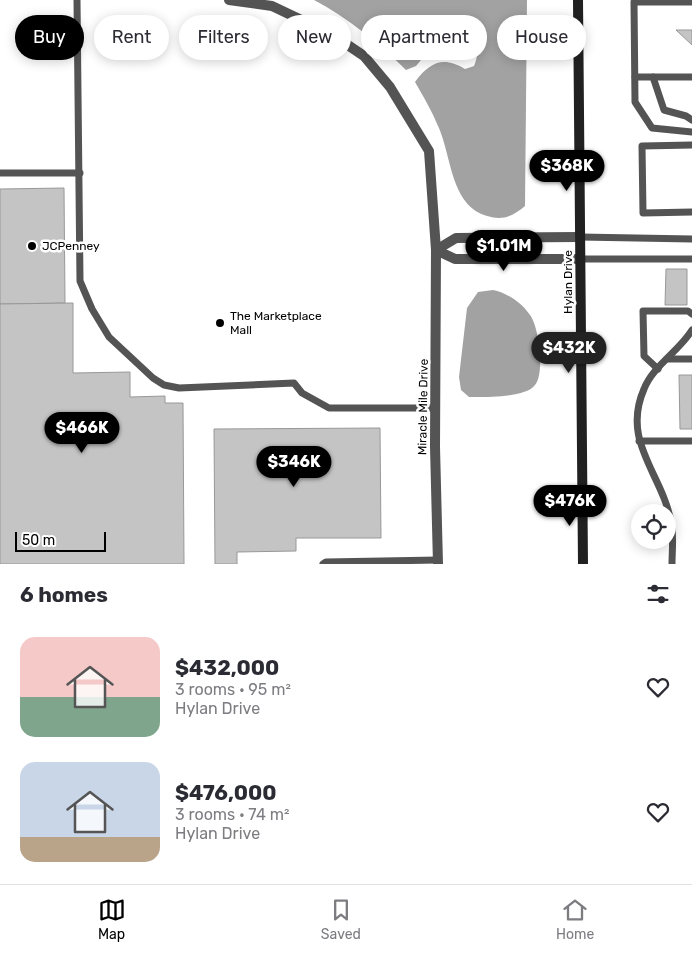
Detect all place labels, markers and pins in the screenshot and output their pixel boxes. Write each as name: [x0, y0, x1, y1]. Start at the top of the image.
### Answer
pin: $368K: [532, 150, 602, 192]
pin: $1.01M: [463, 230, 545, 272]
place label: JCPenney: [42, 239, 100, 253]
marker: JCPenney: [26, 240, 38, 252]
place label: The Marketplace Mall: [230, 309, 322, 337]
marker: The Marketplace Mall: [214, 317, 226, 329]
pin: $432K: [534, 332, 604, 374]
pin: $466K: [47, 412, 117, 454]
pin: $346K: [259, 446, 329, 488]
pin: $476K: [535, 484, 605, 527]

